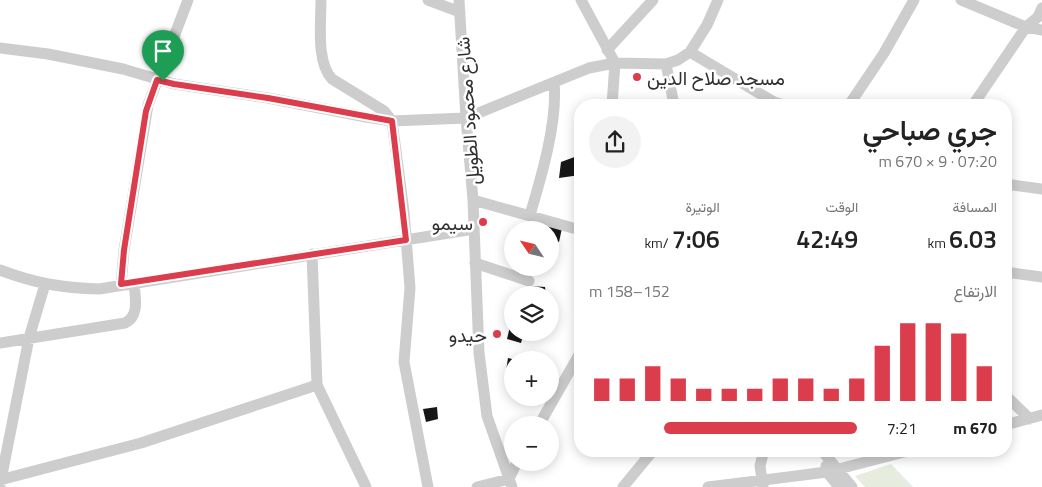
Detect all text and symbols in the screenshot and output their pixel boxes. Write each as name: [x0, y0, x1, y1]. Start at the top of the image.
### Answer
pin: [142, 30, 184, 81]
street label: شارع محمود الطويل: [447, 36, 487, 186]
icon: arrive: [149, 37, 177, 65]
place label: مسجد صلاح الدين: [647, 63, 785, 92]
marker: مسجد صلاح الدين: [631, 71, 643, 83]
text: جري صباحي: [862, 108, 997, 151]
button: share: [589, 116, 641, 168]
text: 07:20 · 9 × 670 m: [878, 149, 997, 173]
text: الوتيرة: [685, 196, 720, 217]
text: الوقت: [825, 196, 858, 217]
text: المسافة: [953, 196, 997, 217]
place label: سيمو: [432, 208, 473, 237]
marker: سيمو: [477, 216, 489, 228]
text: 7:06: [672, 220, 720, 258]
text: 42:49: [796, 220, 858, 258]
text: 6.03: [949, 220, 997, 258]
north arrow: [504, 221, 559, 276]
map controls: [504, 221, 559, 471]
text: /km: [644, 232, 672, 253]
text: km: [928, 232, 949, 253]
text: 152–158 m: [589, 279, 670, 303]
text: الارتفاع: [954, 279, 997, 303]
button: layers: [504, 286, 559, 341]
place label: حيدو: [449, 320, 487, 349]
marker: حيدو: [491, 328, 503, 340]
button: +: [504, 351, 559, 406]
button: −: [504, 416, 559, 471]
text: 7:21: [887, 416, 917, 440]
text: 670 m: [953, 416, 997, 440]

